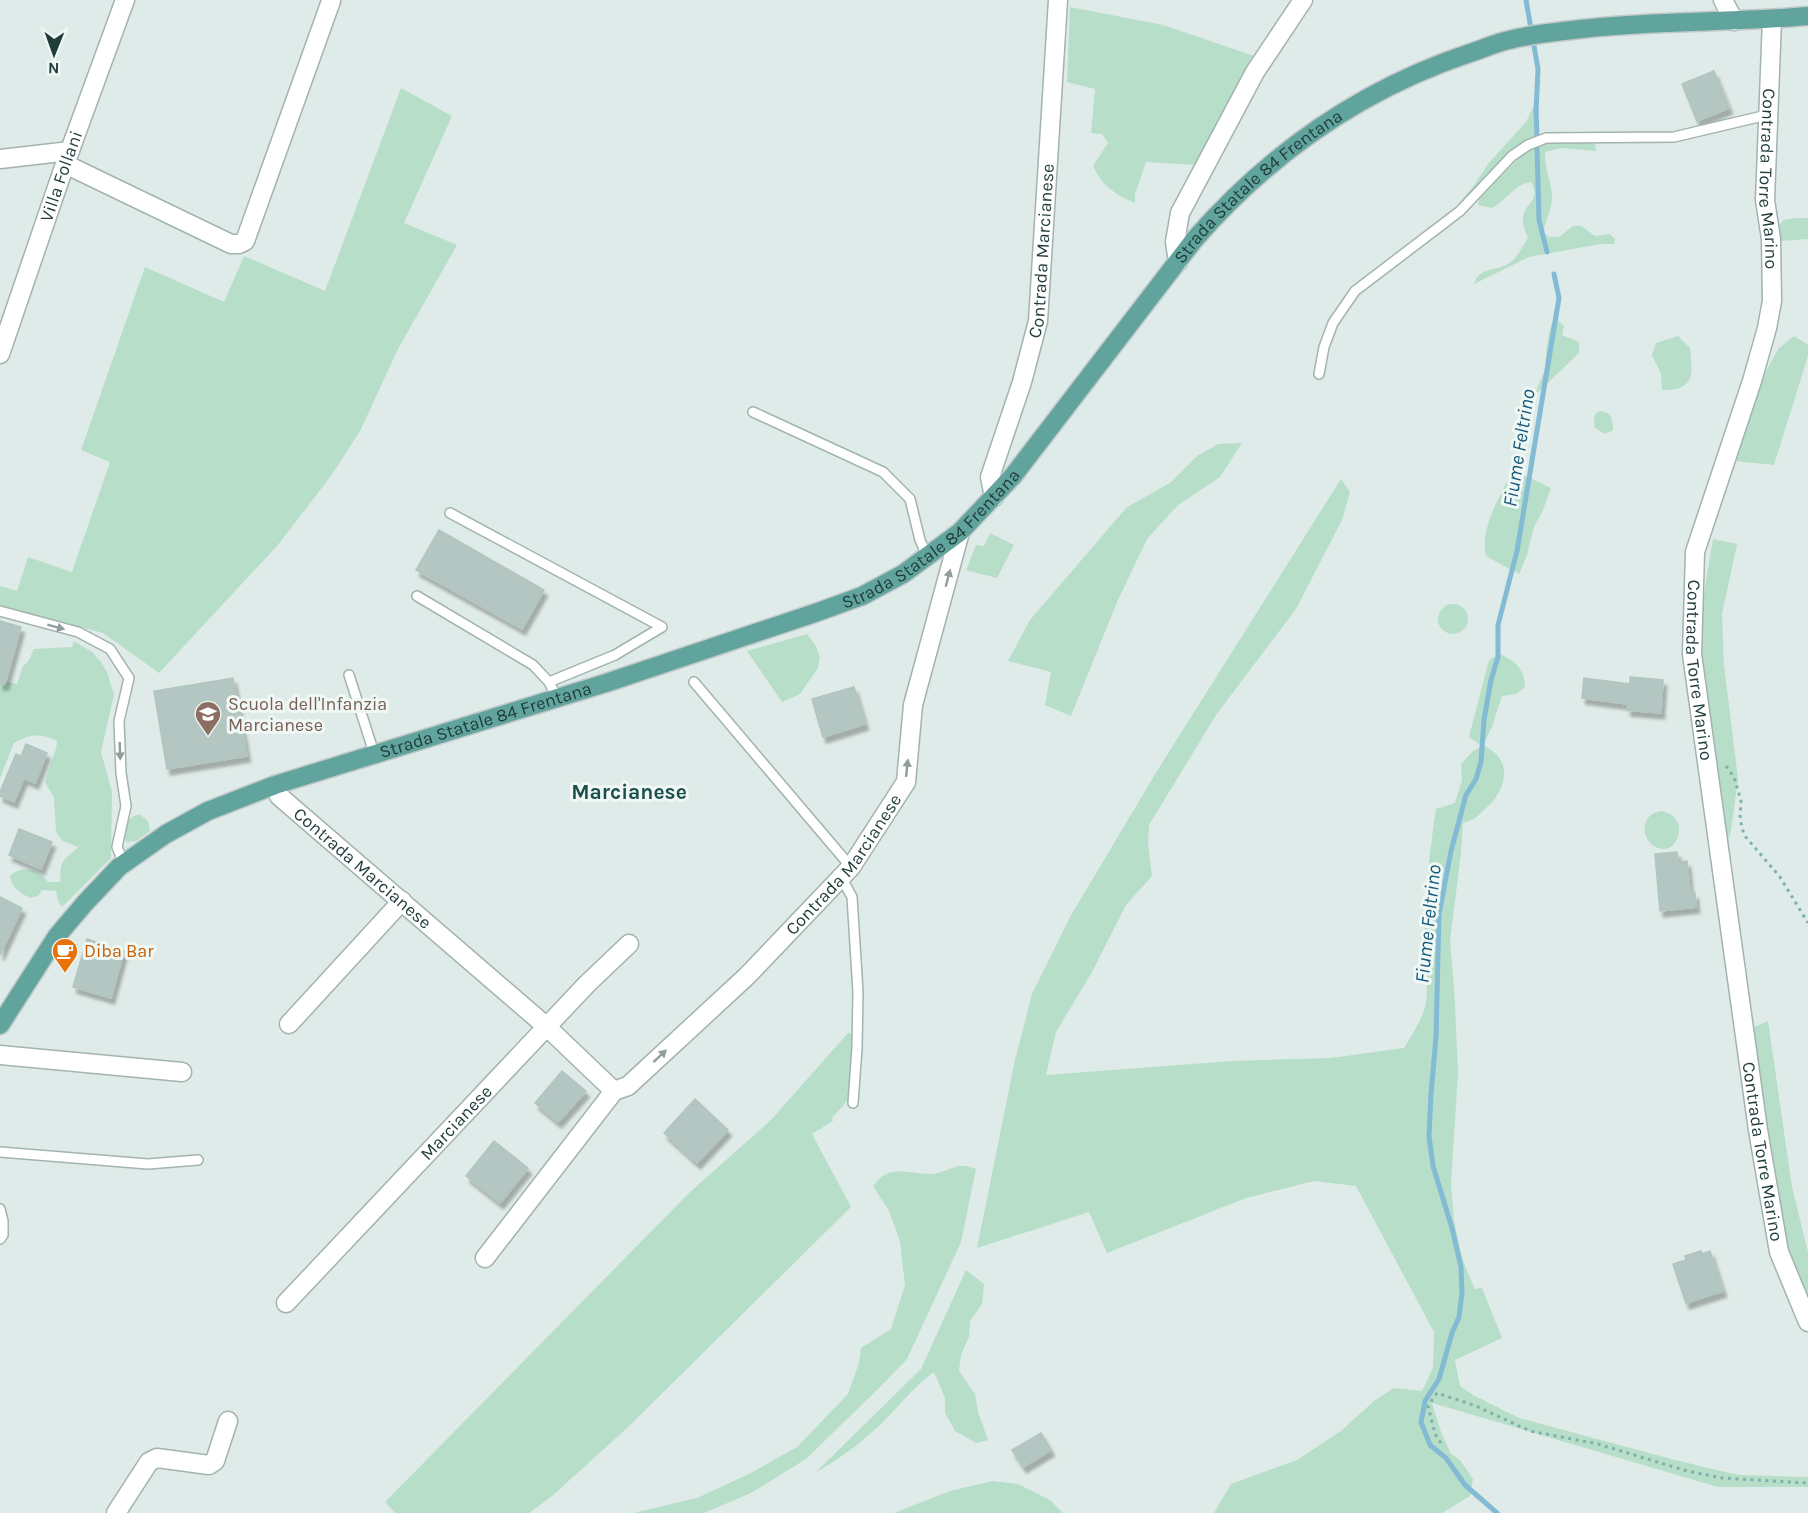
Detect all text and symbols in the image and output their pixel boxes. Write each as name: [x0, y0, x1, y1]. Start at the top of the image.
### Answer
north arrow: [24, 24, 84, 84]
text: N: [48, 59, 60, 78]
street label: Contrada Torre Marino: [1754, 88, 1782, 269]
street label: Strada Statale 84 Frentana: [1169, 105, 1347, 268]
street label: Villa Follani: [35, 128, 87, 225]
street label: Contrada Marcianese: [1023, 163, 1059, 340]
water label: Fiume Feltrino: [1498, 387, 1540, 509]
street label: Strada Statale 84 Frentana: [839, 465, 1025, 613]
one-way arrow: [943, 569, 953, 587]
street label: Contrada Torre Marino: [1681, 579, 1718, 762]
one-way arrow: [47, 622, 66, 632]
street label: Strada Statale 84 Frentana: [377, 677, 594, 763]
place label: Scuola dell'Infanzia Marcianese: [228, 693, 387, 736]
school or university icon: Scuola dell'Infanzia Marcianese: [193, 699, 223, 737]
one-way arrow: [116, 742, 125, 761]
one-way arrow: [902, 758, 912, 777]
district label: Marcianese: [571, 780, 687, 804]
street label: Contrada Marcianese: [781, 790, 906, 940]
street label: Contrada Marcianese: [289, 803, 436, 933]
water label: Fiume Feltrino: [1410, 863, 1446, 984]
cafe icon: Diba Bar: [50, 936, 80, 974]
place label: Diba Bar: [84, 940, 154, 962]
one-way arrow: [653, 1049, 668, 1063]
street label: Contrada Torre Marino: [1738, 1060, 1788, 1243]
street label: Marcianese: [416, 1080, 497, 1165]

